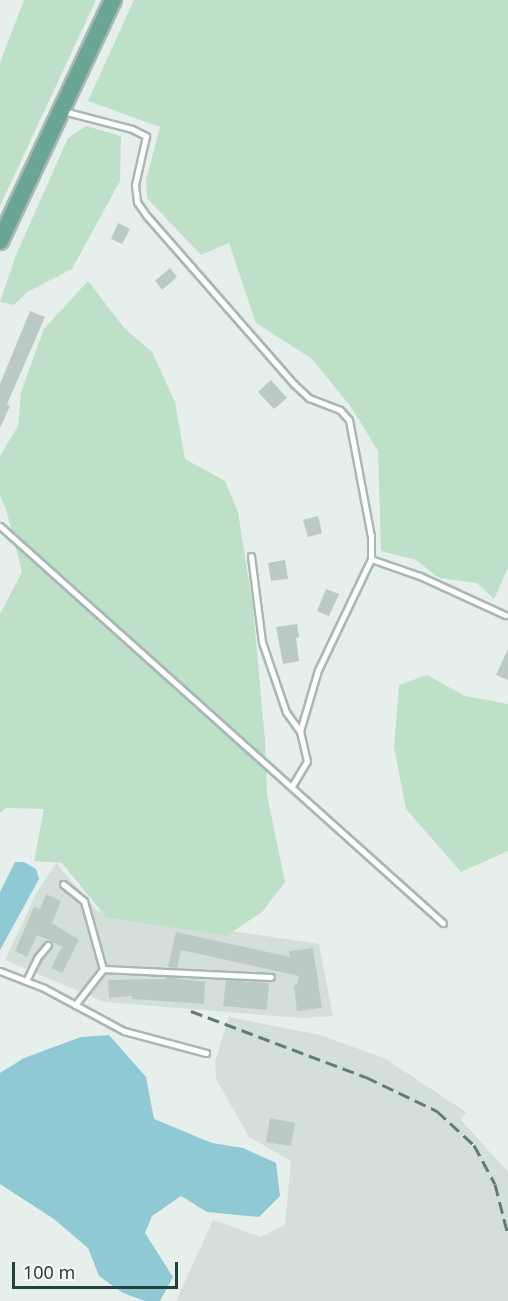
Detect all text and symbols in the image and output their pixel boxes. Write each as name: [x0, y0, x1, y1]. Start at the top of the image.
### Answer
scale bar: [15, 1250, 182, 1288]
text: 100 m: [23, 1260, 75, 1284]

